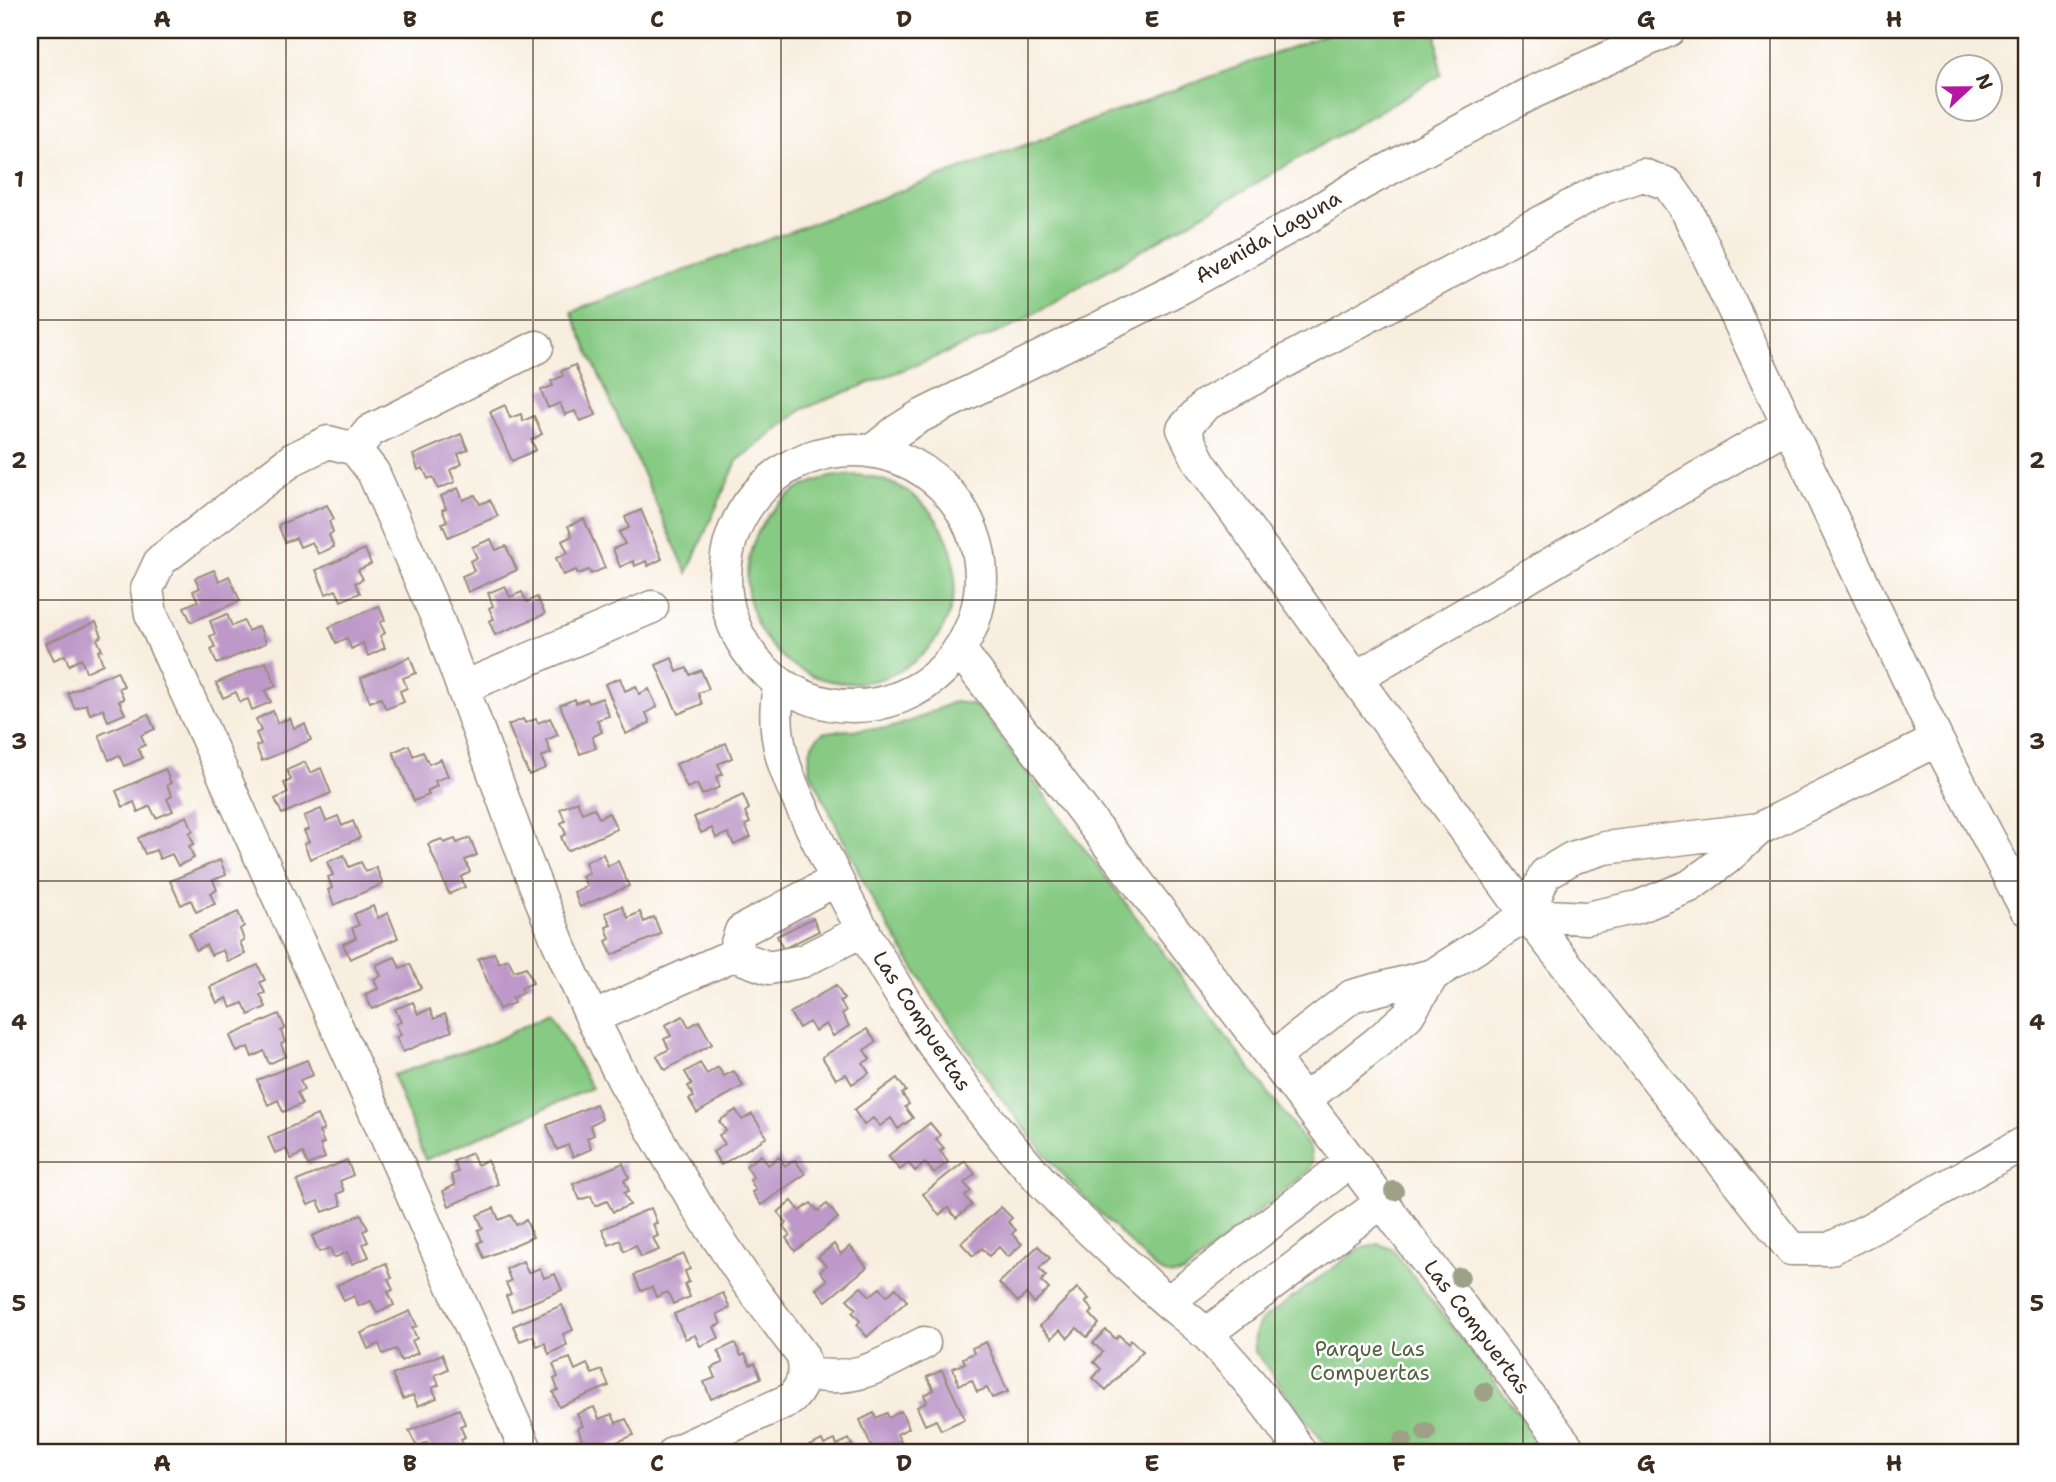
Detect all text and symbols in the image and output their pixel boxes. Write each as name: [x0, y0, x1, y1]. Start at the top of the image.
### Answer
text: A: [153, 4, 171, 34]
text: B: [403, 4, 417, 34]
text: C: [650, 4, 664, 34]
text: D: [896, 4, 912, 34]
text: E: [1144, 4, 1160, 34]
text: F: [1392, 4, 1406, 34]
text: G: [1637, 4, 1656, 34]
text: H: [1886, 4, 1902, 34]
north arrow: [1934, 52, 2004, 122]
text: N: [1970, 70, 1999, 93]
text: 1: [14, 164, 24, 194]
text: 1: [2032, 164, 2042, 194]
street label: Avenida Laguna: [1190, 184, 1346, 290]
text: 2: [11, 445, 27, 475]
text: 2: [2029, 445, 2045, 475]
text: 3: [11, 726, 27, 756]
text: 3: [2029, 726, 2045, 756]
street label: Las Compuertas: [866, 946, 978, 1096]
text: 4: [11, 1007, 27, 1037]
text: 4: [2029, 1007, 2045, 1037]
street label: Las Compuertas: [1417, 1254, 1537, 1400]
text: 5: [12, 1288, 26, 1318]
text: 5: [2030, 1288, 2044, 1318]
park label: Parque Las Compuertas: [1310, 1335, 1430, 1387]
text: A: [153, 1448, 171, 1478]
text: B: [403, 1448, 417, 1478]
text: C: [650, 1448, 664, 1478]
text: D: [896, 1448, 912, 1478]
text: E: [1144, 1448, 1160, 1478]
text: F: [1392, 1448, 1406, 1478]
text: G: [1637, 1448, 1656, 1478]
text: H: [1886, 1448, 1902, 1478]

